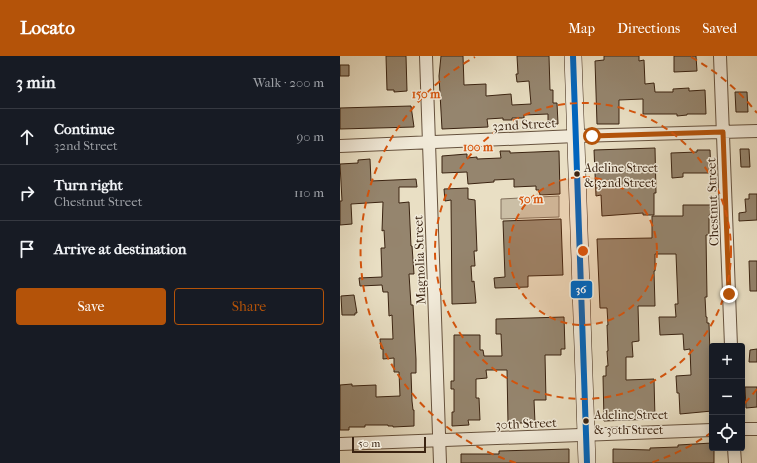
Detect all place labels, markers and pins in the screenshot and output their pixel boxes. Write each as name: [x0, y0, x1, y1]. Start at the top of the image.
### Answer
place label: Adeline Street & 32nd Street: [583, 161, 659, 190]
marker: Adeline Street & 32nd Street: [572, 169, 582, 179]
centre of rings: [576, 244, 590, 258]
place label: Adeline Street & 30th Street: [593, 408, 669, 437]
marker: Adeline Street & 30th Street: [581, 416, 591, 426]

